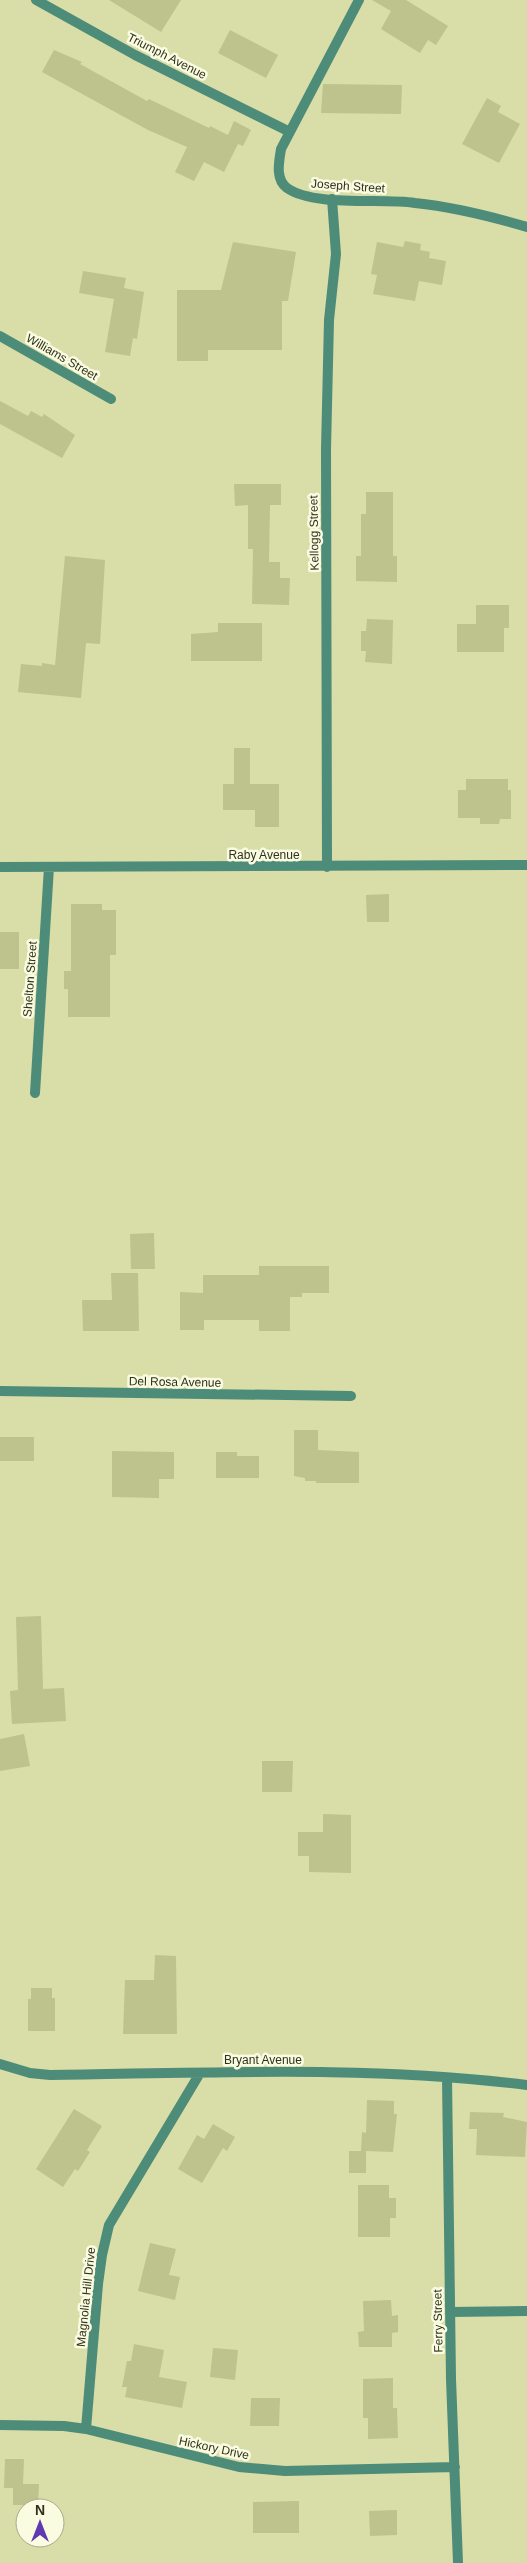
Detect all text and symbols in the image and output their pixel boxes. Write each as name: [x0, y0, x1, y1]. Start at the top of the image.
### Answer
street label: Triumph Avenue: [125, 30, 209, 82]
street label: Joseph Street: [311, 176, 386, 196]
street label: Williams Street: [24, 331, 101, 383]
street label: Kellogg Street: [306, 495, 322, 571]
street label: Raby Avenue: [228, 848, 300, 862]
street label: Shelton Street: [20, 940, 40, 1017]
street label: Del Rosa Avenue: [129, 1374, 222, 1390]
street label: Bryant Avenue: [224, 2053, 302, 2067]
street label: Magnolia Hill Drive: [74, 2246, 98, 2347]
street label: Ferry Street: [430, 2289, 446, 2353]
street label: Hickory Drive: [178, 2434, 251, 2462]
north arrow: [15, 2498, 65, 2548]
text: N: [35, 2502, 45, 2518]

